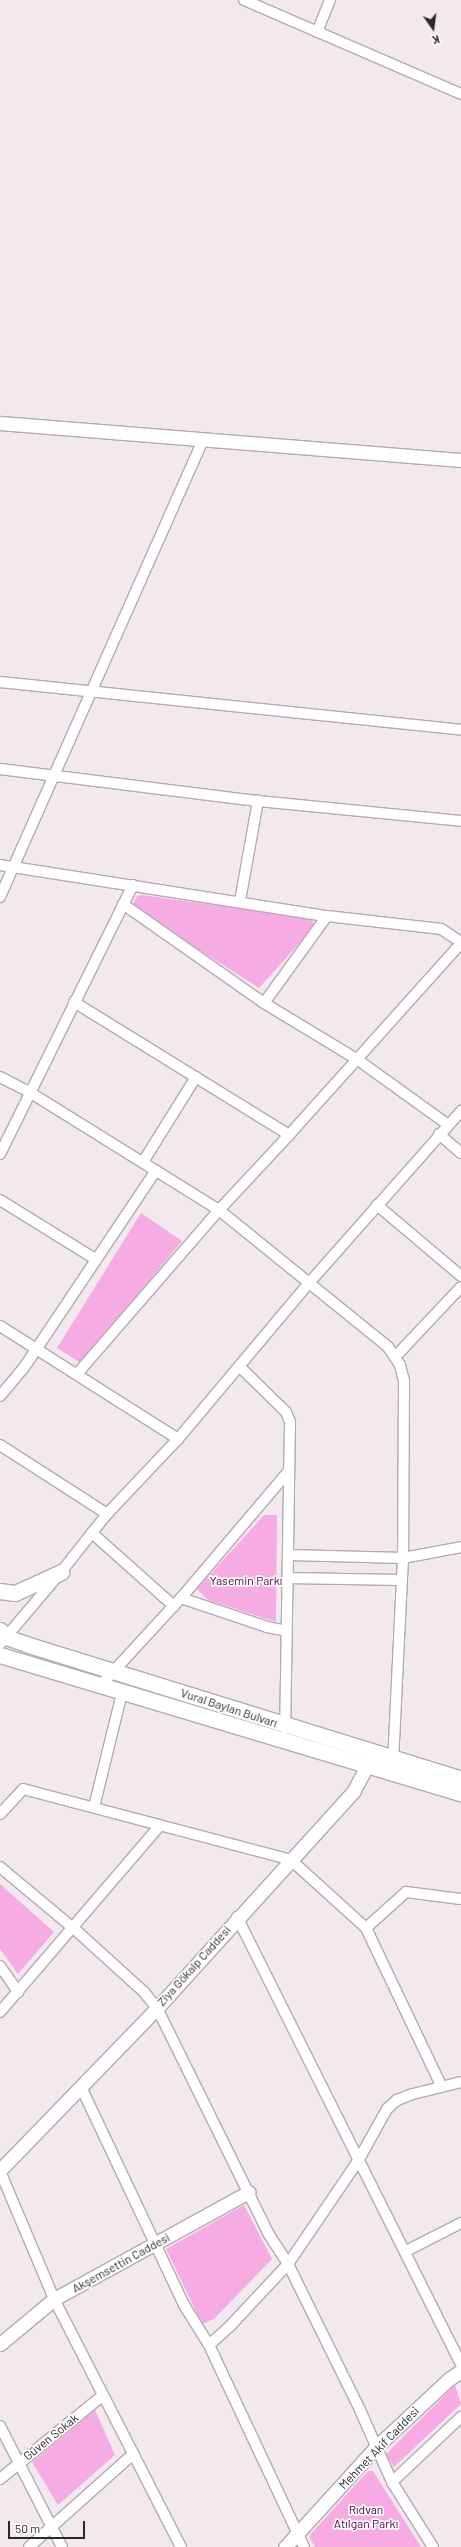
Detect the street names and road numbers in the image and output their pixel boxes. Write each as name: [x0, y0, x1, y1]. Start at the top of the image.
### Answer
street label: Vural Baylan Bulvarı: [179, 1686, 279, 1730]
street label: Ziya Gökalp Caddesi: [154, 1923, 234, 2009]
street label: Akşemsettin Caddesi: [70, 2230, 172, 2296]
street label: Mehmet Akif Caddesi: [336, 2404, 422, 2492]
street label: Güven Sokak: [21, 2411, 81, 2463]

